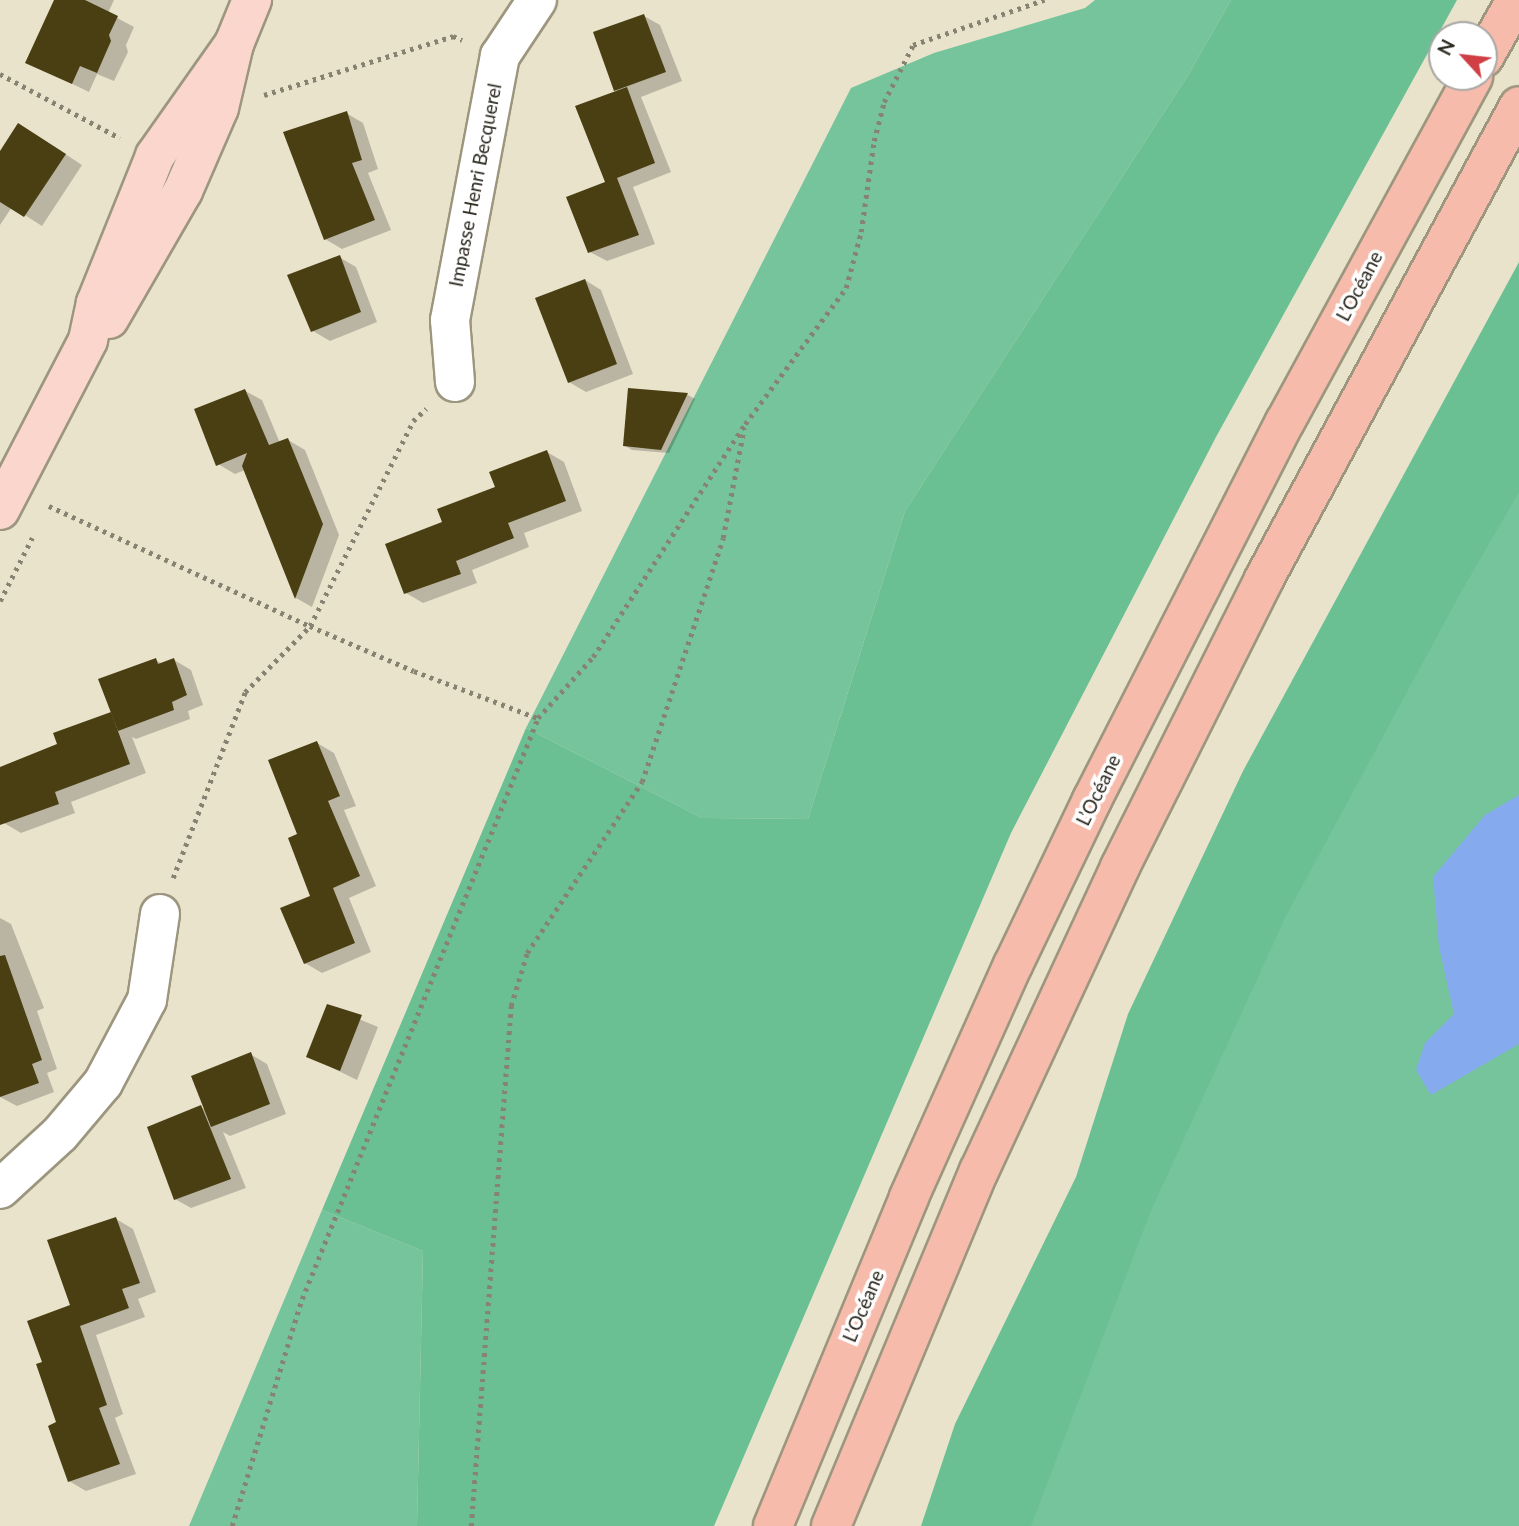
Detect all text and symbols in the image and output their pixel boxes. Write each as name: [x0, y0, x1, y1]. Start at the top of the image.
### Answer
north arrow: [1428, 21, 1498, 91]
text: N: [1432, 35, 1459, 59]
street label: Impasse Henri Becquerel: [444, 81, 506, 289]
street label: L’Océane: [1331, 247, 1387, 325]
street label: L’Océane: [1071, 751, 1125, 829]
street label: L’Océane: [838, 1267, 888, 1345]

